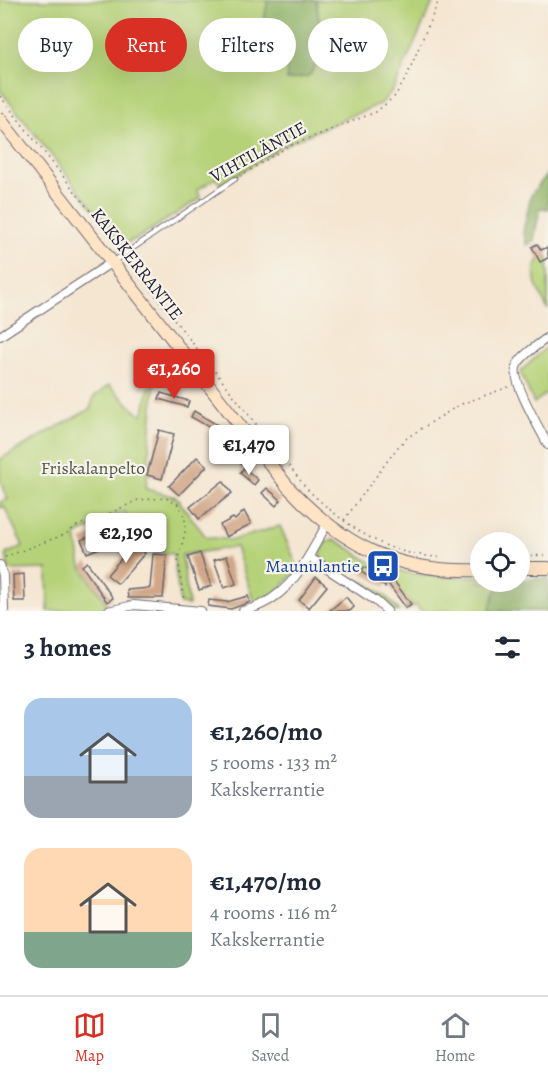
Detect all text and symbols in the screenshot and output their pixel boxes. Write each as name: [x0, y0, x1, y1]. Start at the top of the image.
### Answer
chip: Buy: [18, 18, 93, 72]
chip: Rent: [105, 18, 187, 72]
chip: Filters: [199, 18, 296, 72]
chip: New: [308, 18, 388, 72]
street label: VIHTILÄNTIE: [205, 116, 310, 189]
street label: KAKSKERRANTIE: [86, 203, 188, 325]
pin: €1,260: [125, 349, 223, 400]
text: €1,260: [147, 355, 201, 382]
pin: €1,470: [200, 425, 298, 476]
text: €1,470: [223, 431, 275, 458]
park label: Friskalanpelto: [41, 456, 145, 480]
pin: €2,190: [77, 513, 175, 564]
text: €2,190: [100, 519, 153, 546]
map controls: [470, 532, 530, 592]
button: locate: [470, 532, 530, 592]
bus stop icon: Maunulantie: [365, 548, 401, 584]
place label: Maunulantie: [265, 554, 360, 578]
text: 3 homes: [24, 630, 112, 665]
icon: filters: [491, 631, 524, 664]
text: €1,260/mo: [210, 714, 323, 749]
icon: home: [72, 722, 144, 794]
text: 5 rooms · 133 m²: [210, 749, 337, 776]
text: Kakskerrantie: [210, 776, 325, 803]
text: €1,470/mo: [210, 864, 321, 899]
icon: home: [72, 872, 144, 944]
text: 4 rooms · 116 m²: [210, 899, 337, 926]
text: Kakskerrantie: [210, 926, 325, 953]
tab: Map: [73, 1009, 106, 1067]
tab: Saved: [251, 1009, 289, 1067]
tab: Home: [435, 1009, 475, 1067]

